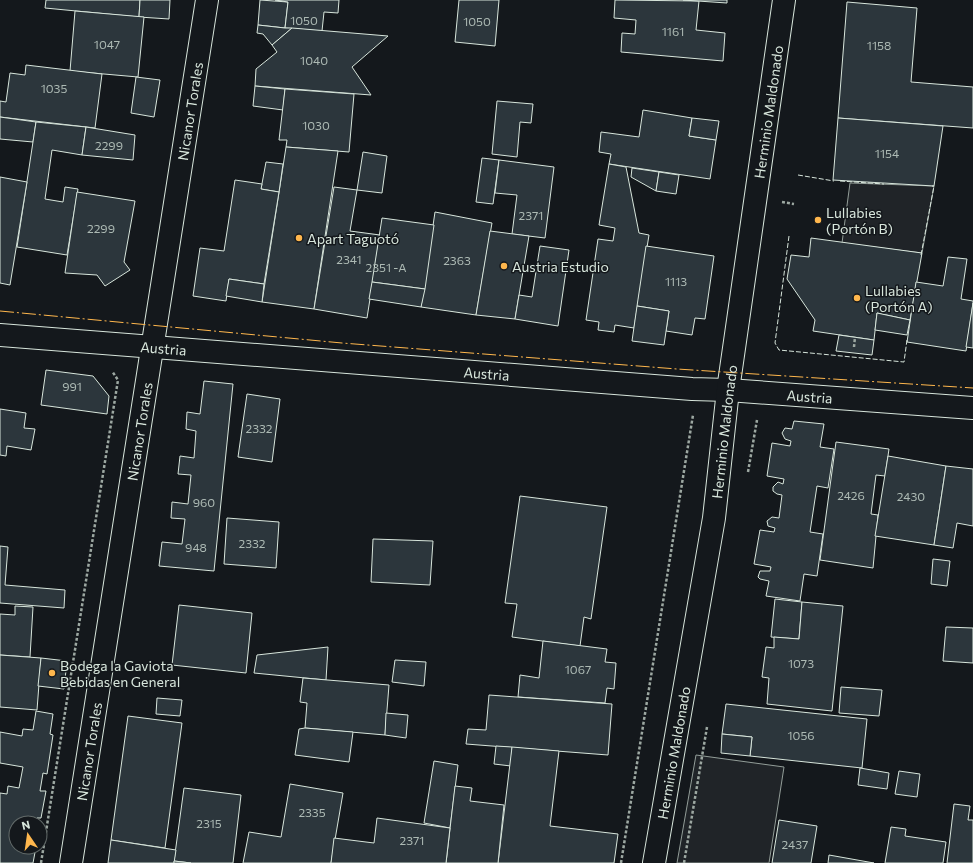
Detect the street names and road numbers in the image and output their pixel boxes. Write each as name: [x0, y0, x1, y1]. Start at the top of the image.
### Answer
street label: Herminio Maldonado: [750, 44, 786, 180]
street label: Nicanor Torales: [173, 61, 206, 162]
street label: Austria: [140, 337, 187, 358]
street label: Austria: [463, 363, 510, 383]
street label: Herminio Maldonado: [708, 364, 740, 499]
street label: Nicanor Torales: [123, 381, 155, 482]
street label: Austria: [786, 386, 833, 406]
street label: Herminio Maldonado: [653, 685, 693, 820]
street label: Nicanor Torales: [72, 701, 105, 802]

